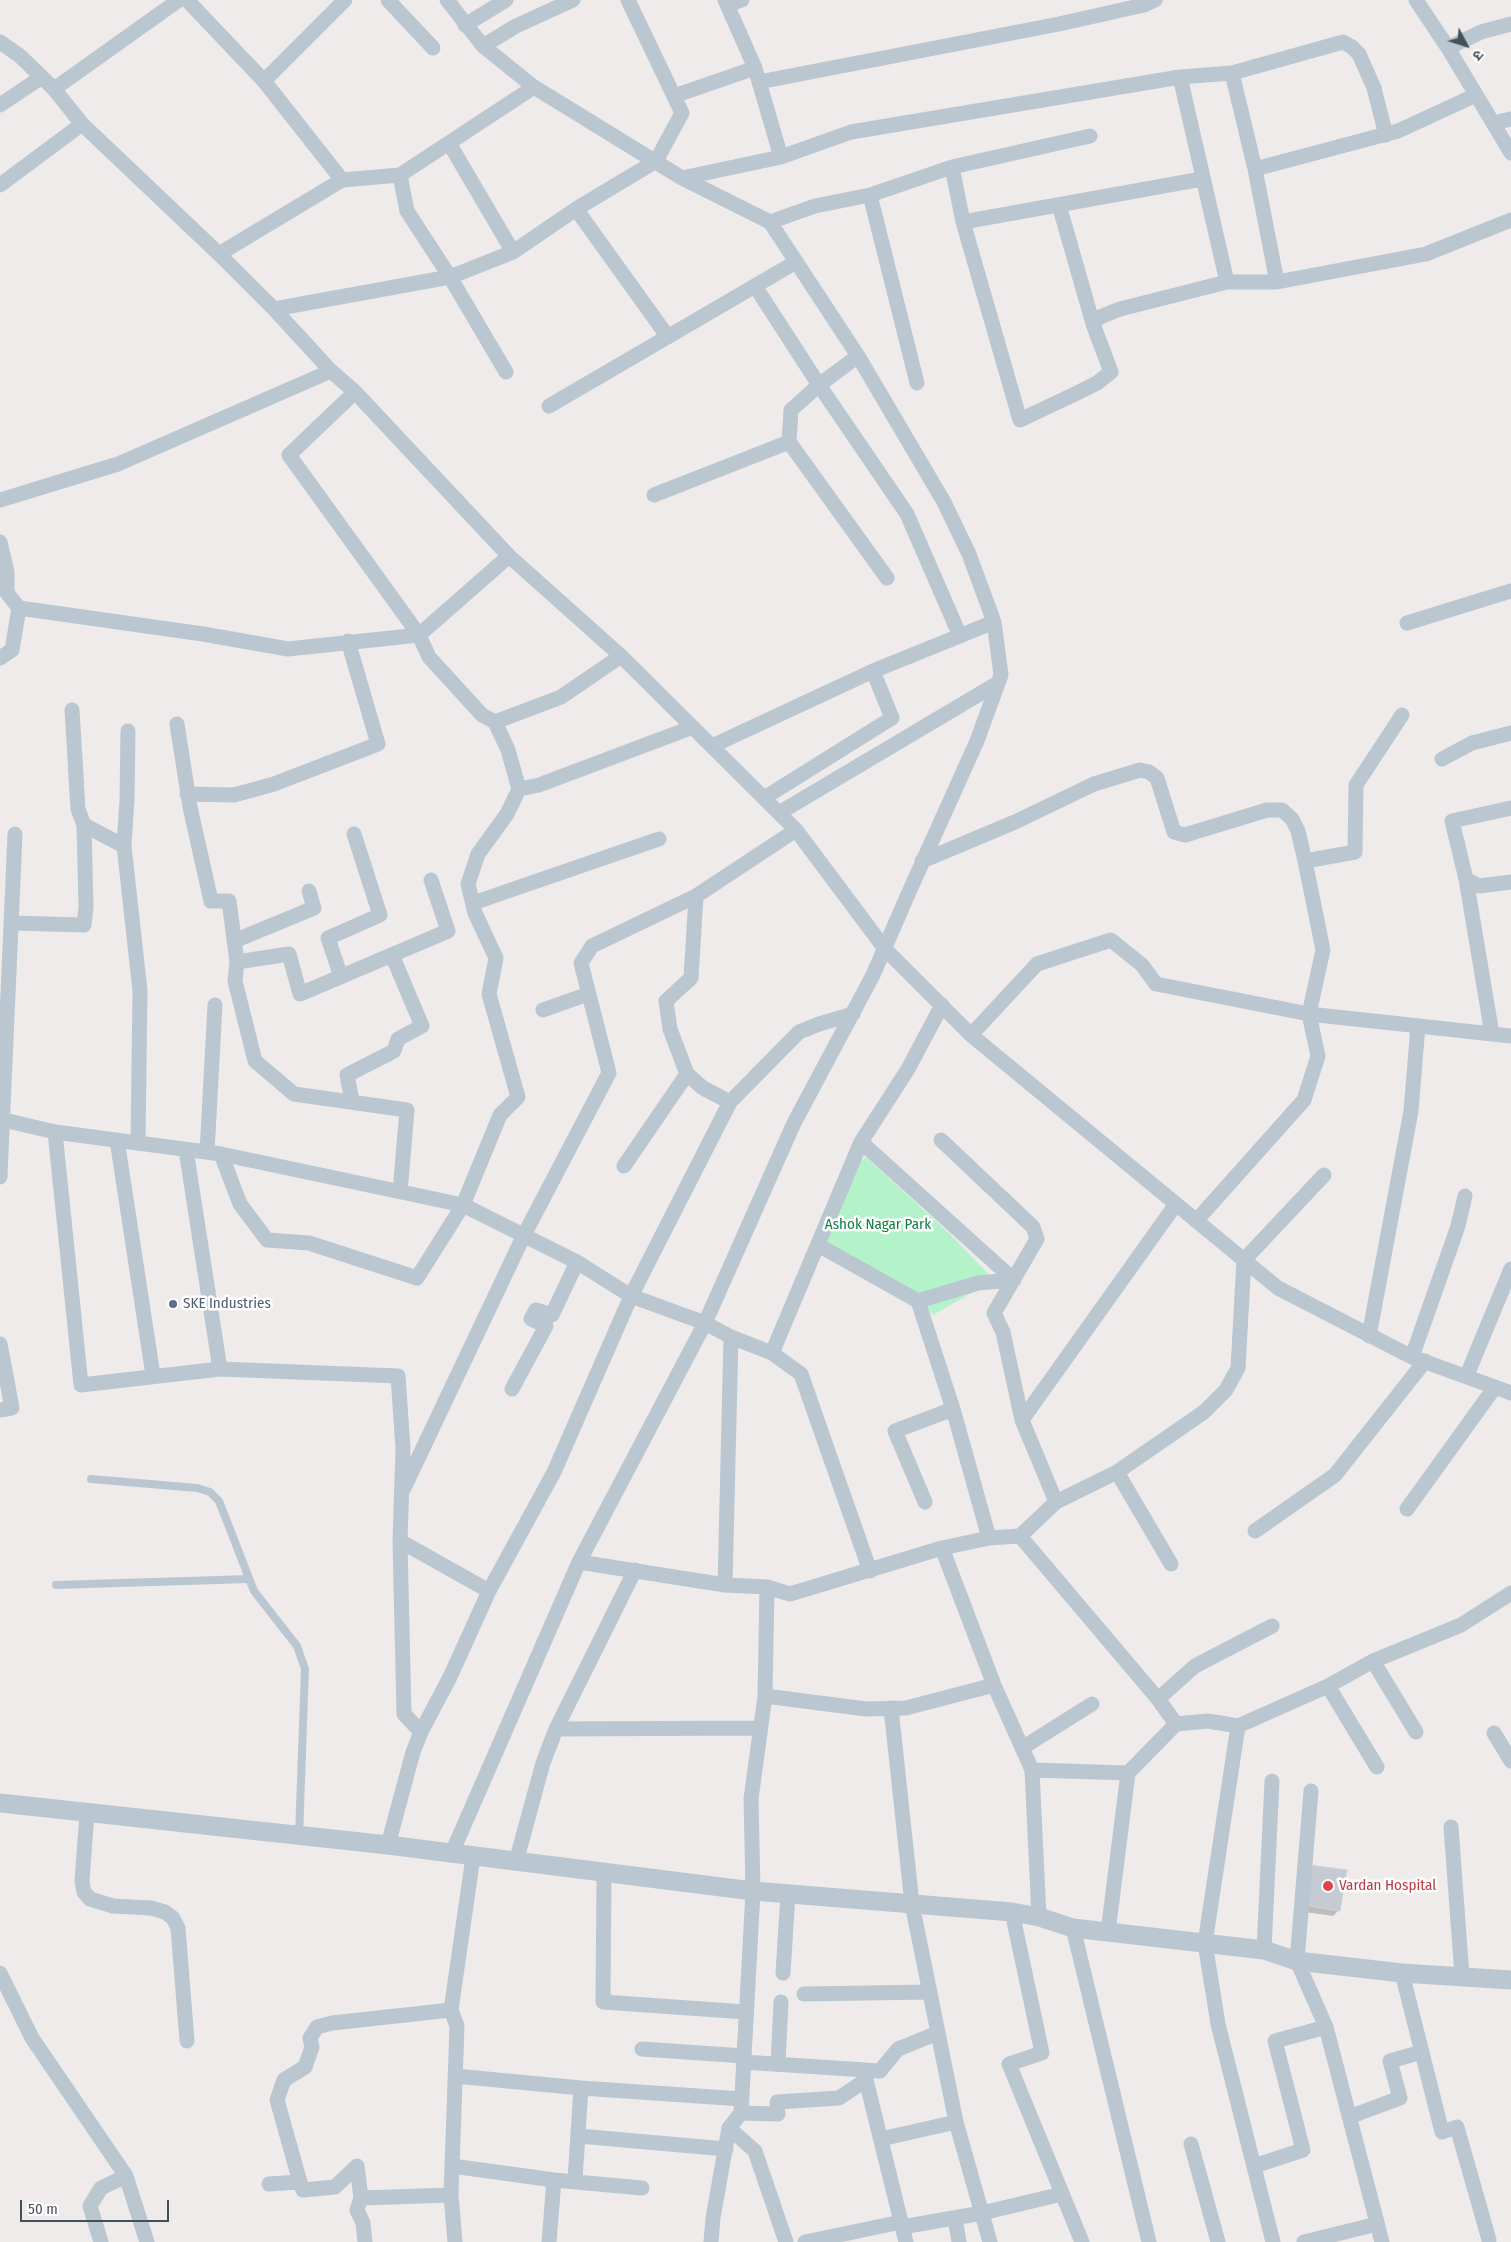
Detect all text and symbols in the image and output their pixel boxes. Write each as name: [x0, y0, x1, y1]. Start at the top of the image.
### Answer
north arrow: [1441, 20, 1491, 70]
text: उ: [1469, 46, 1487, 64]
park label: Ashok Nagar Park: [825, 1216, 931, 1234]
place label: SKE Industries: [183, 1295, 271, 1313]
marker: SKE Industries: [167, 1298, 179, 1310]
place label: Vardan Hospital: [1339, 1877, 1436, 1895]
marker: Vardan Hospital: [1321, 1879, 1335, 1893]
scale bar: [22, 2190, 171, 2222]
text: 50 m: [28, 2200, 58, 2218]

